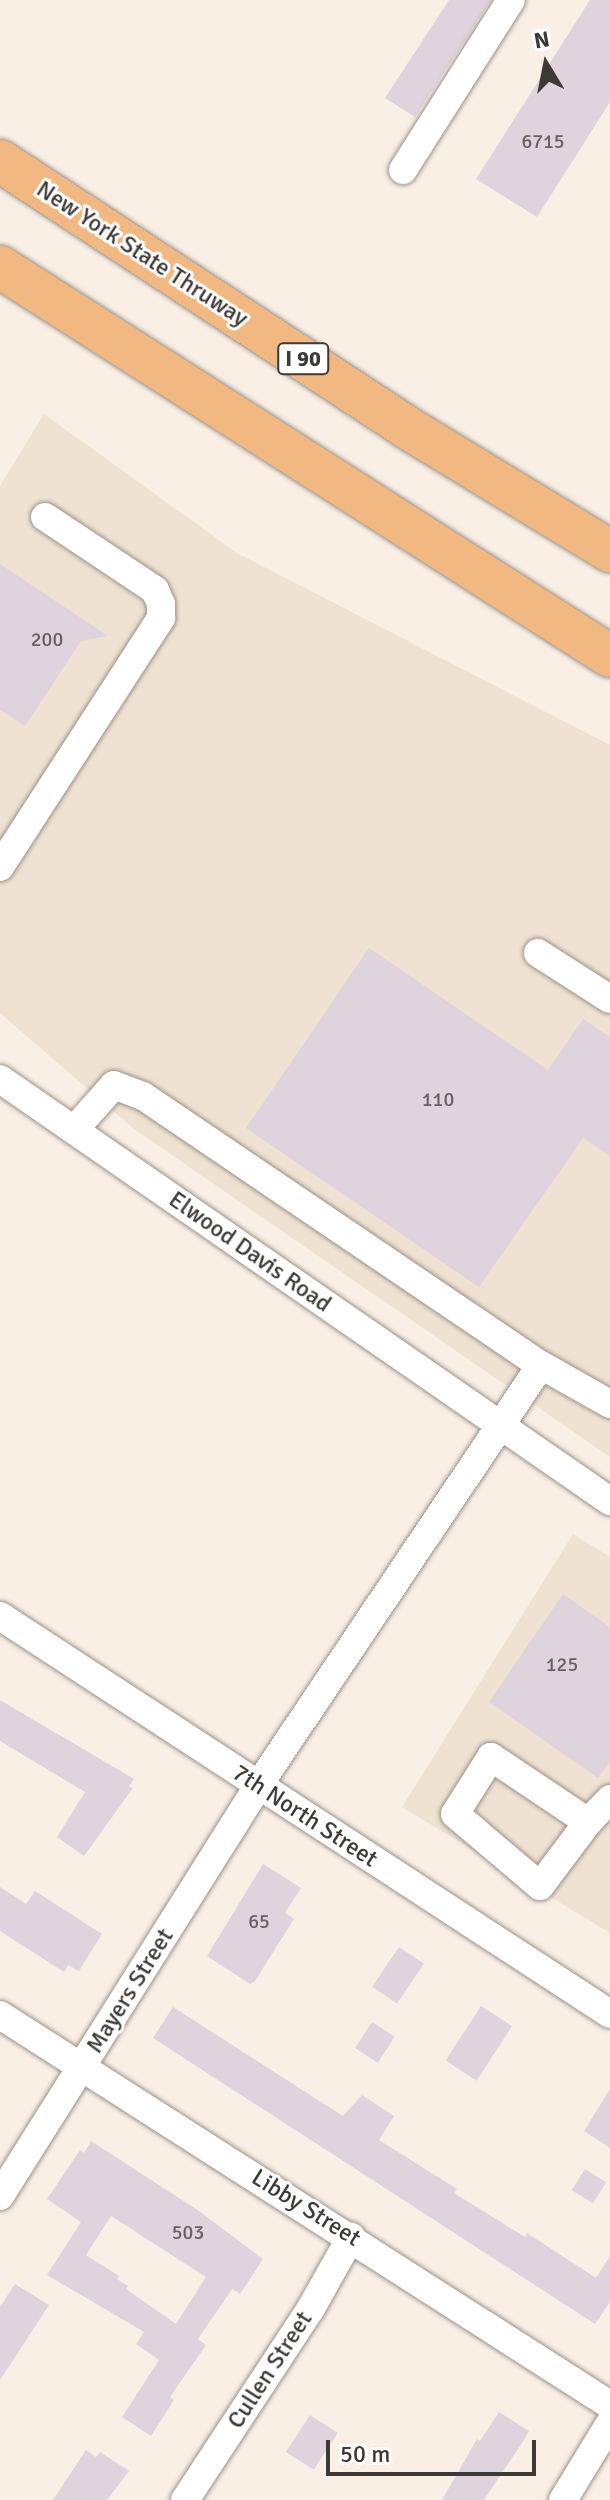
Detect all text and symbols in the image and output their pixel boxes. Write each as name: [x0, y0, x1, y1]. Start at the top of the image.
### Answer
north arrow: [506, 24, 586, 104]
text: N: [532, 25, 552, 54]
house number: 6715: [521, 129, 565, 153]
street label: New York State Thruway: [31, 175, 253, 333]
road number: I 90: [277, 341, 329, 377]
house number: 200: [31, 627, 63, 651]
house number: 110: [422, 1087, 454, 1111]
street label: Elwood Davis Road: [163, 1185, 337, 1319]
house number: 125: [546, 1652, 578, 1676]
street label: 7th North Street: [227, 1758, 383, 1874]
house number: 65: [248, 1909, 270, 1933]
street label: Mayers Street: [80, 1923, 180, 2059]
street label: Libby Street: [246, 2163, 366, 2253]
house number: 503: [172, 2220, 204, 2244]
street label: Cullen Street: [221, 2306, 319, 2434]
scale bar: [330, 2424, 540, 2474]
text: 50 m: [340, 2439, 390, 2469]

